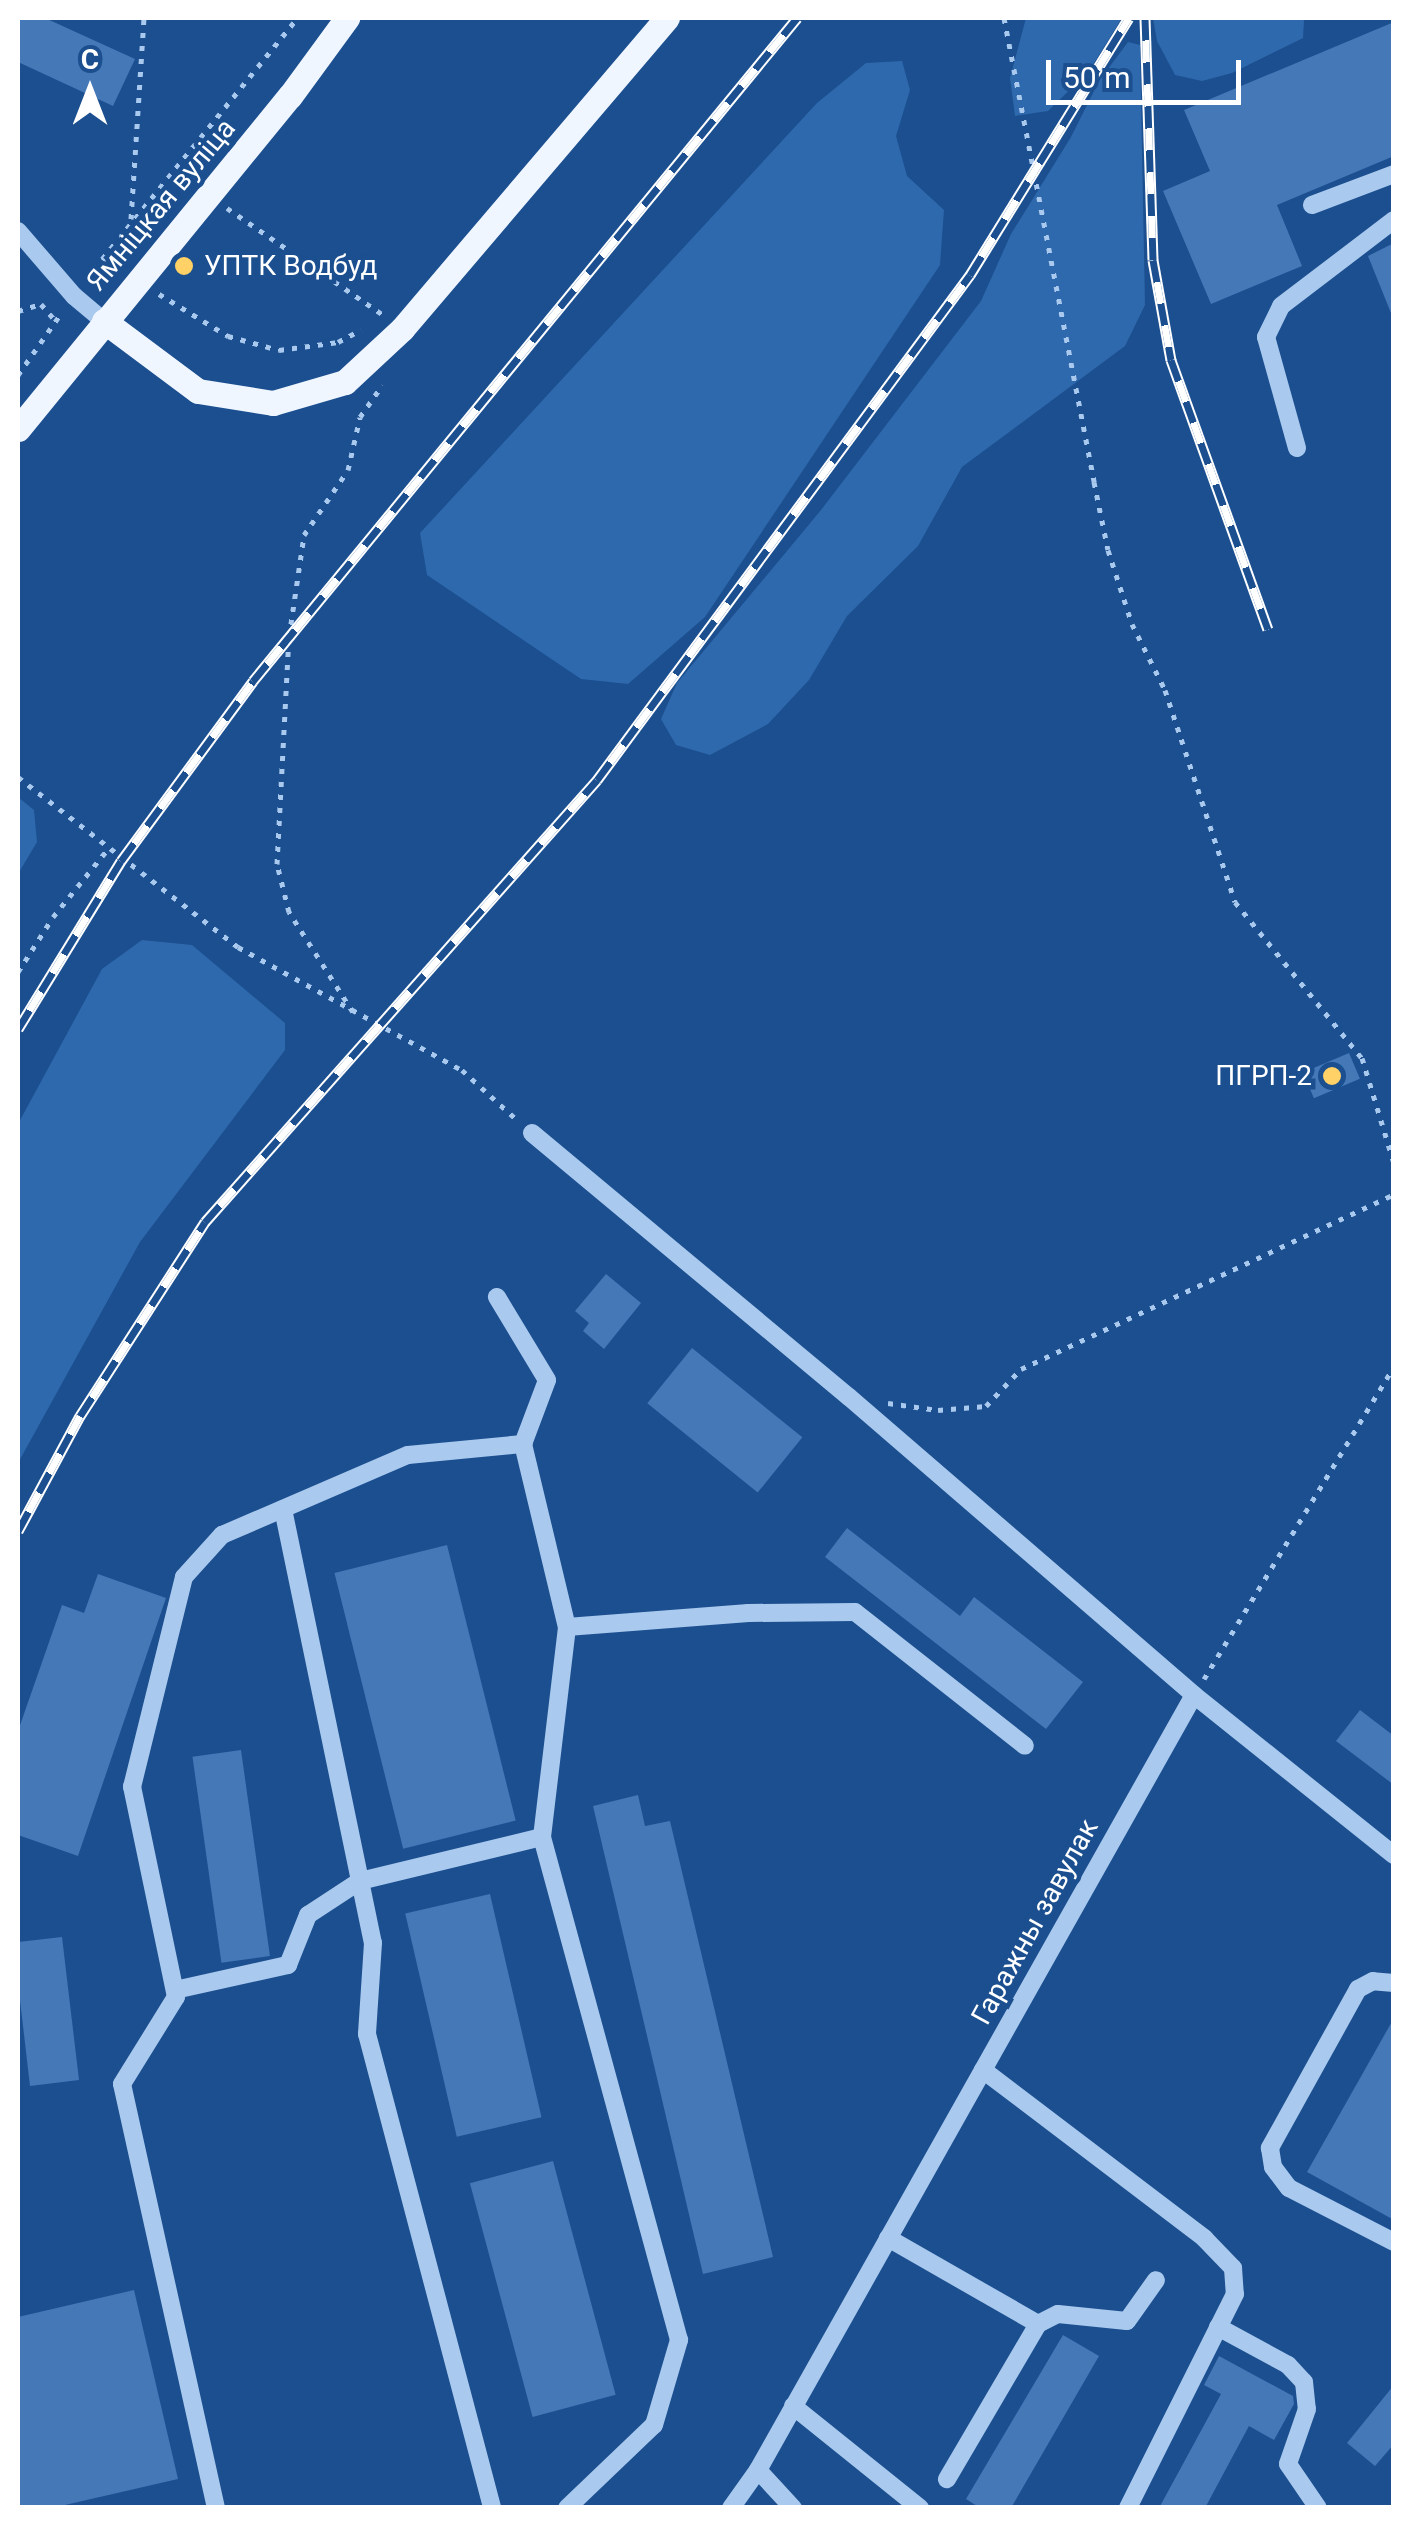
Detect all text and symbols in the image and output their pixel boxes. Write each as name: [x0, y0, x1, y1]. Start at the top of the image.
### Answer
north arrow: [40, 40, 140, 140]
scale bar: [1051, 40, 1246, 102]
text: С: [81, 43, 99, 76]
text: 50 m: [1063, 60, 1130, 95]
street label: Ямніцкая вуліца: [79, 112, 243, 298]
place label: УПТК Водбуд: [204, 249, 377, 283]
marker: УПТК Водбуд: [173, 255, 195, 277]
place label: ПГРП-2: [1215, 1059, 1312, 1093]
marker: ПГРП-2: [1321, 1065, 1343, 1087]
street label: Гаражны завулак: [965, 1813, 1105, 2031]

